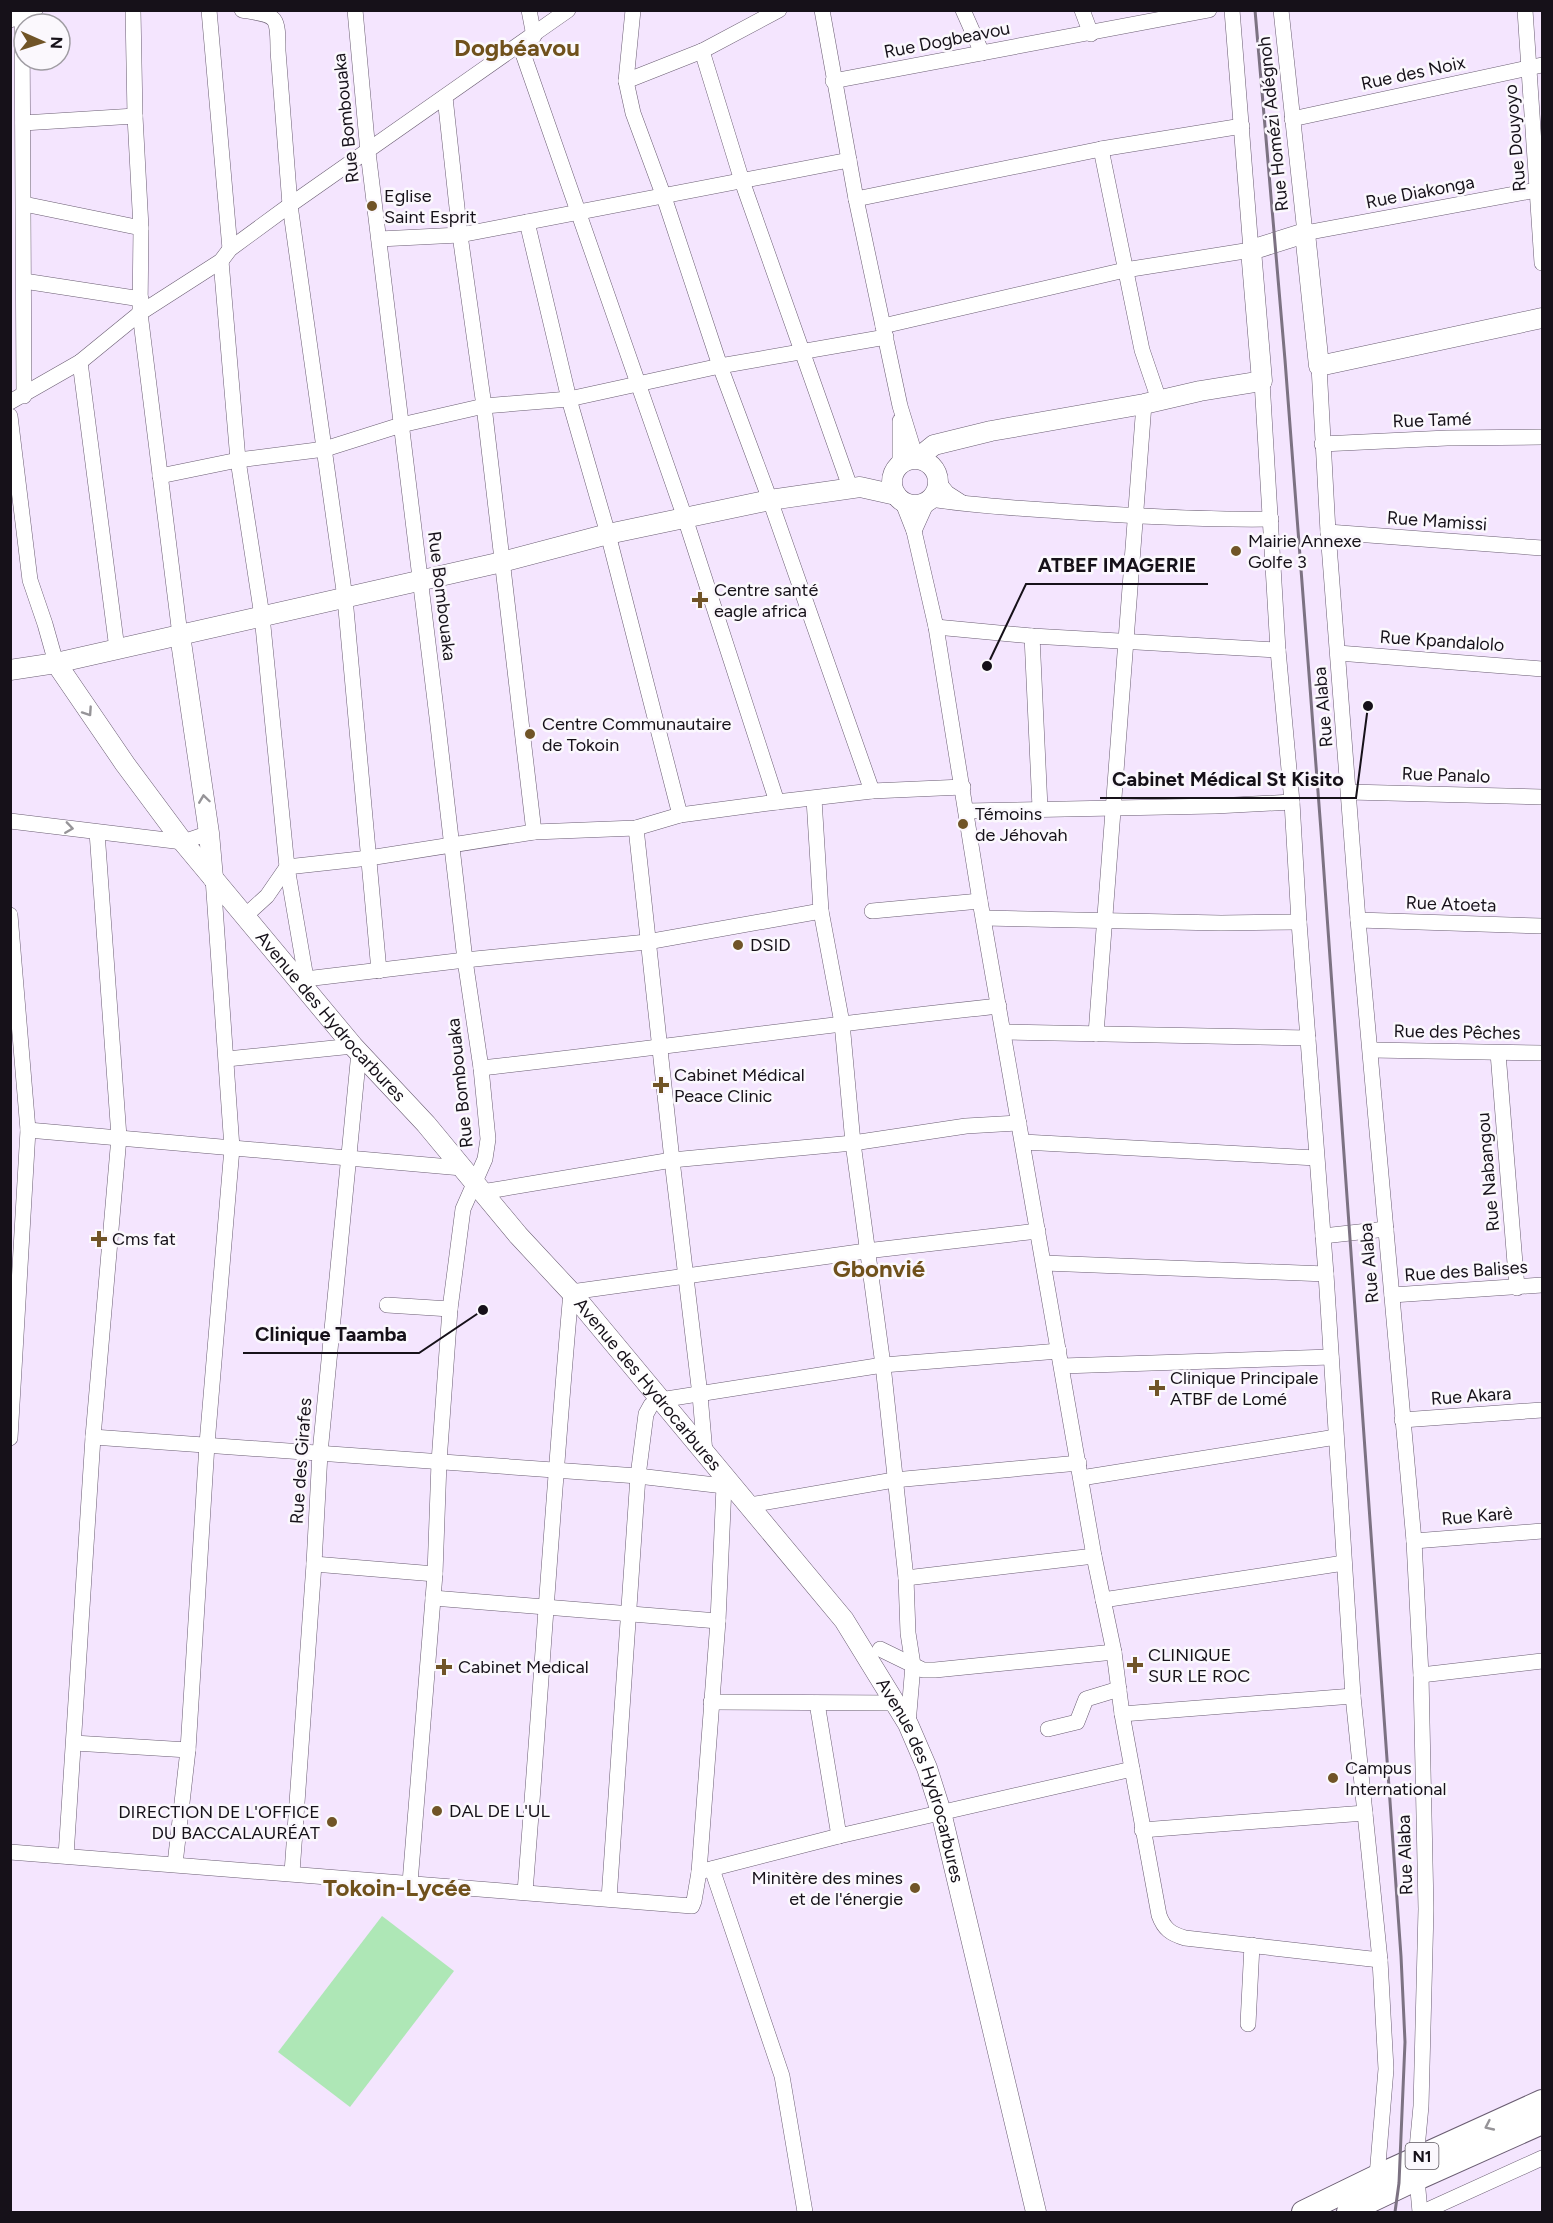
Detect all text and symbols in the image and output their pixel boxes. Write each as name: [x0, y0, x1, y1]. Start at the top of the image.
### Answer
north arrow: [12, 12, 72, 72]
street label: Rue Dogbeavou: [882, 17, 1012, 63]
district label: Dogbéavou: [454, 33, 580, 62]
street label: Rue Homézi Adégnoh: [1253, 35, 1293, 213]
text: N: [47, 36, 66, 49]
street label: Rue des Noix: [1359, 51, 1468, 95]
street label: Rue Bombouaka: [328, 52, 364, 184]
street label: Rue Douyoyo: [1499, 83, 1531, 193]
street label: Rue Diakonga: [1364, 171, 1476, 213]
place label: Eglise Saint Esprit: [384, 185, 477, 228]
marker: Eglise Saint Esprit: [365, 199, 379, 213]
street label: Rue Tamé: [1392, 408, 1472, 432]
street label: Rue Mamissi: [1386, 507, 1488, 535]
street label: Rue Bombouaka: [423, 530, 461, 662]
place label: Mairie Annexe Golfe 3: [1248, 530, 1362, 573]
marker: Mairie Annexe Golfe 3: [1229, 544, 1243, 558]
callout: ATBEF IMAGERIE: [1026, 546, 1208, 584]
text: ATBEF IMAGERIE: [1038, 553, 1196, 577]
place label: Centre santé eagle africa: [714, 579, 818, 622]
marker: Centre santé eagle africa: [691, 591, 709, 609]
street label: Rue Kpandalolo: [1379, 626, 1505, 656]
street label: Rue Alaba: [1309, 666, 1337, 748]
one-way arrow: [81, 705, 92, 716]
place label: Centre Communautaire de Tokoin: [542, 713, 732, 756]
marker: Centre Communautaire de Tokoin: [523, 727, 537, 741]
callout: Cabinet Médical St Kisito: [1100, 760, 1356, 798]
street label: Rue Panalo: [1401, 762, 1491, 788]
text: Cabinet Médical St Kisito: [1112, 767, 1344, 791]
one-way arrow: [198, 794, 210, 803]
place label: Témoins de Jéhovah: [975, 803, 1068, 846]
marker: Témoins de Jéhovah: [956, 817, 970, 831]
one-way arrow: [64, 821, 73, 833]
street label: Rue Atoeta: [1405, 891, 1497, 917]
street label: Avenue des Hydrocarbures: [251, 927, 410, 1106]
place label: DSID: [750, 934, 791, 956]
marker: DSID: [731, 938, 745, 952]
street label: Rue Bombouaka: [442, 1017, 478, 1149]
street label: Rue des Pêches: [1393, 1020, 1521, 1044]
place label: Cabinet Médical Peace Clinic: [674, 1064, 805, 1107]
marker: Cabinet Médical Peace Clinic: [652, 1076, 670, 1094]
street label: Rue Nabangou: [1472, 1112, 1504, 1232]
street label: Rue Alaba: [1355, 1222, 1383, 1304]
place label: Cms fat: [112, 1228, 176, 1250]
marker: Cms fat: [90, 1230, 108, 1248]
district label: Gbonvié: [833, 1254, 925, 1283]
street label: Rue des Balises: [1404, 1256, 1528, 1286]
street label: Avenue des Hydrocarbures: [570, 1293, 726, 1475]
callout: Clinique Taamba: [243, 1315, 419, 1353]
text: Clinique Taamba: [255, 1322, 407, 1346]
place label: Clinique Principale ATBF de Lomé: [1170, 1367, 1318, 1410]
marker: Clinique Principale ATBF de Lomé: [1148, 1379, 1166, 1397]
street label: Rue Akara: [1430, 1382, 1512, 1410]
street label: Rue des Girafes: [286, 1397, 316, 1525]
street label: Rue Karè: [1440, 1502, 1514, 1530]
place label: CLINIQUE SUR LE ROC: [1148, 1644, 1250, 1687]
place label: Cabinet Medical: [458, 1656, 589, 1678]
marker: CLINIQUE SUR LE ROC: [1126, 1656, 1144, 1674]
marker: Cabinet Medical: [435, 1658, 453, 1676]
street label: Avenue des Hydrocarbures: [871, 1674, 968, 1885]
place label: Campus International: [1345, 1757, 1446, 1800]
marker: Campus International: [1326, 1771, 1340, 1785]
place label: DAL DE L'UL: [449, 1800, 551, 1822]
place label: DIRECTION DE L'OFFICE DU BACCALAURÉAT: [118, 1801, 320, 1844]
marker: DAL DE L'UL: [430, 1804, 444, 1818]
street label: Rue Alaba: [1393, 1814, 1417, 1896]
marker: DIRECTION DE L'OFFICE DU BACCALAURÉAT: [325, 1815, 339, 1829]
place label: Minitère des mines et de l'énergie: [751, 1867, 903, 1910]
district label: Tokoin-Lycée: [323, 1873, 471, 1902]
marker: Minitère des mines et de l'énergie: [908, 1881, 922, 1895]
one-way arrow: [1485, 2118, 1496, 2130]
road number: N1: [1406, 2143, 1438, 2169]

